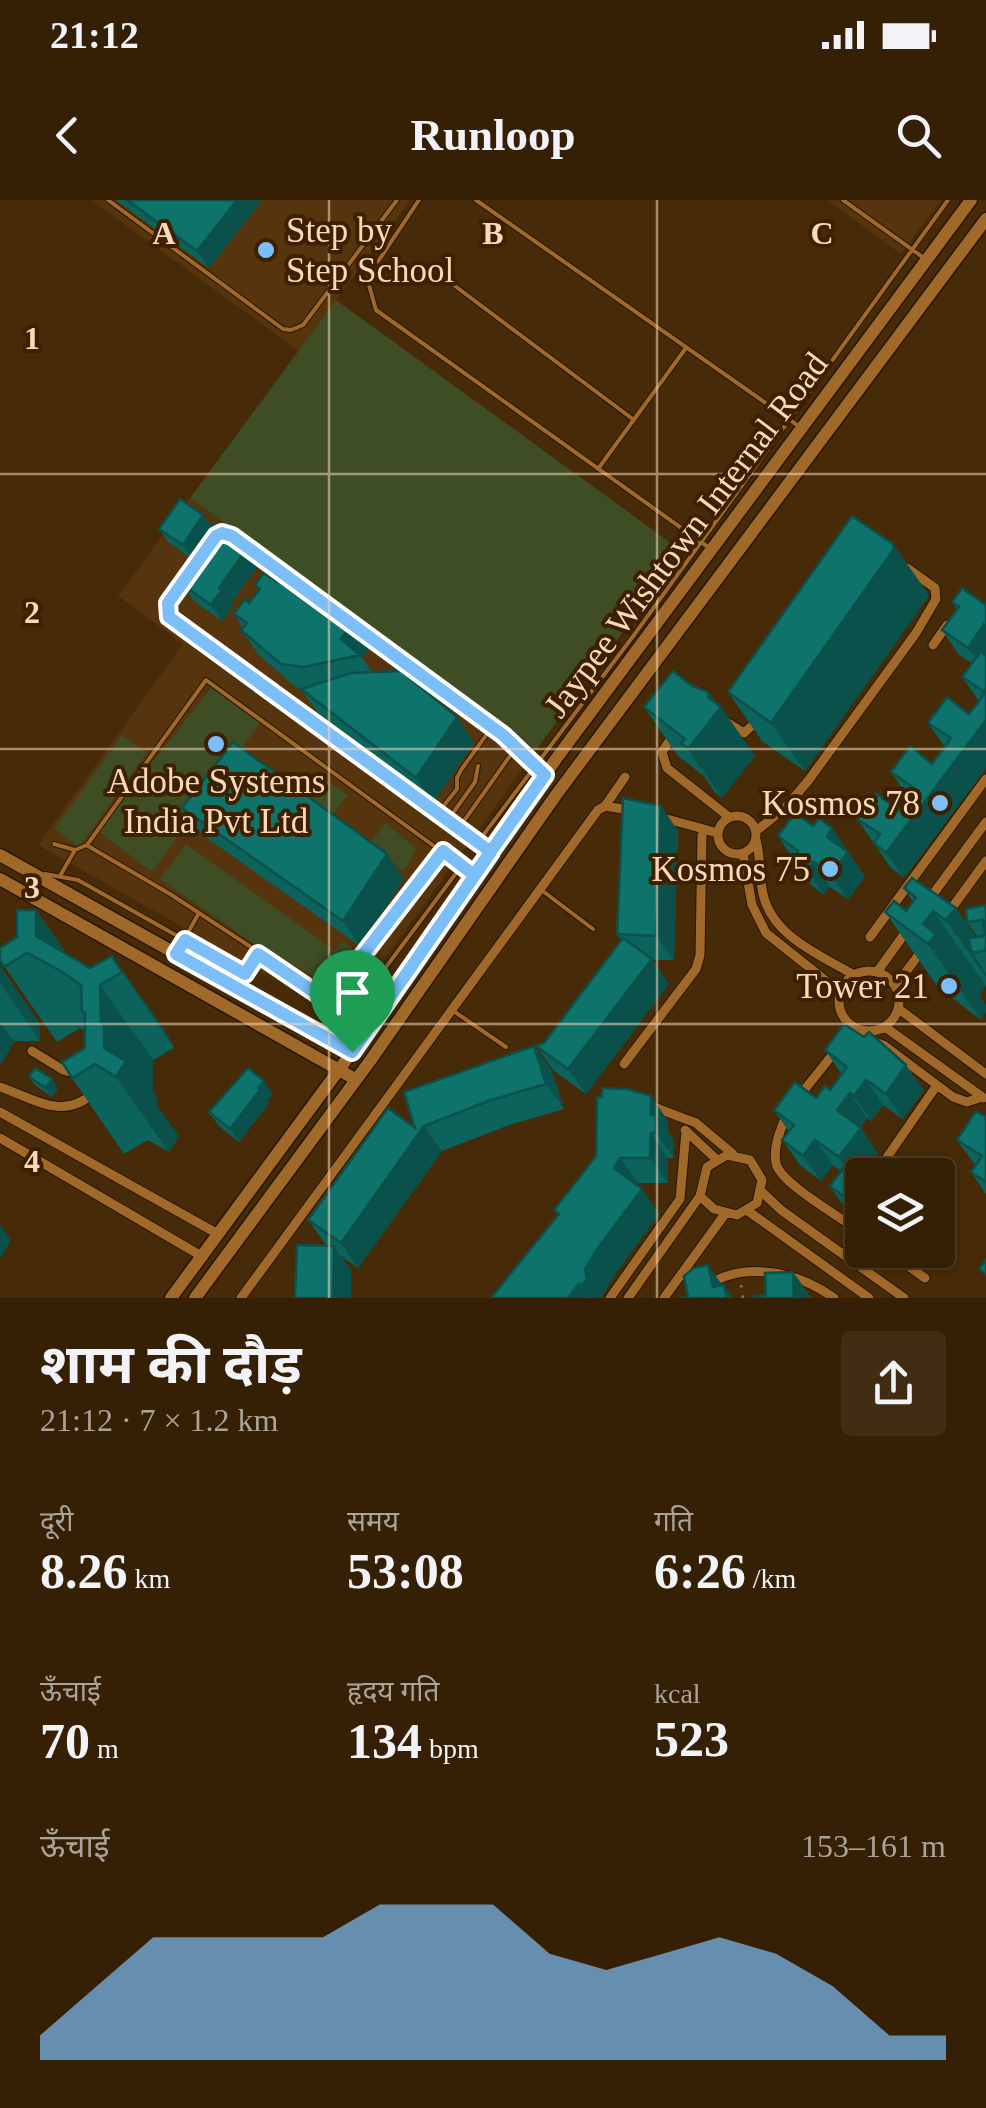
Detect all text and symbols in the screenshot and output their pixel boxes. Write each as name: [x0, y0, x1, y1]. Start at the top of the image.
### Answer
text: 21:12: [50, 14, 139, 56]
icon: back: [40, 108, 95, 163]
icon: search: [891, 108, 946, 163]
text: Runloop: [410, 110, 576, 160]
place label: Step by Step School: [286, 211, 454, 290]
text: A: [152, 215, 176, 251]
text: B: [482, 215, 504, 251]
text: C: [810, 215, 834, 251]
marker: Step by Step School: [255, 239, 277, 261]
text: 1: [24, 320, 40, 356]
street label: Jaypee Wishtown Internal Road: [536, 345, 836, 725]
text: 2: [24, 594, 40, 630]
marker: Adobe Systems India Pvt Ltd: [205, 733, 227, 755]
place label: Adobe Systems India Pvt Ltd: [107, 762, 325, 841]
place label: Kosmos 78: [762, 784, 920, 823]
marker: Kosmos 78: [929, 792, 951, 814]
place label: Kosmos 75: [652, 850, 810, 889]
marker: Kosmos 75: [819, 858, 841, 880]
text: 3: [24, 869, 40, 905]
pin: [310, 950, 395, 1053]
icon: arrive: [325, 965, 380, 1020]
place label: Tower 21: [796, 967, 929, 1006]
marker: Tower 21: [938, 975, 960, 997]
text: 4: [24, 1143, 40, 1179]
map controls: [845, 1158, 955, 1268]
button: layers: [845, 1158, 955, 1268]
button: share: [841, 1331, 946, 1436]
text: शाम की दौड़: [40, 1334, 302, 1395]
text: 21:12 · 7 × 1.2 km: [40, 1402, 278, 1438]
text: दूरी: [40, 1506, 74, 1537]
text: समय: [347, 1506, 399, 1537]
text: गति: [654, 1506, 693, 1537]
text: 8.26: [40, 1543, 128, 1599]
text: 53:08: [347, 1543, 464, 1599]
text: 6:26: [654, 1543, 746, 1599]
text: km: [128, 1563, 170, 1594]
text: /km: [746, 1563, 796, 1594]
text: ऊँचाई: [40, 1676, 101, 1707]
text: हृदय गति: [347, 1676, 439, 1707]
text: kcal: [654, 1678, 701, 1709]
text: 523: [654, 1711, 729, 1767]
text: 70: [40, 1713, 90, 1769]
text: 134: [347, 1713, 422, 1769]
text: m: [90, 1733, 119, 1764]
text: bpm: [422, 1733, 479, 1764]
text: ऊँचाई: [40, 1828, 109, 1864]
text: 153–161 m: [801, 1828, 946, 1864]

